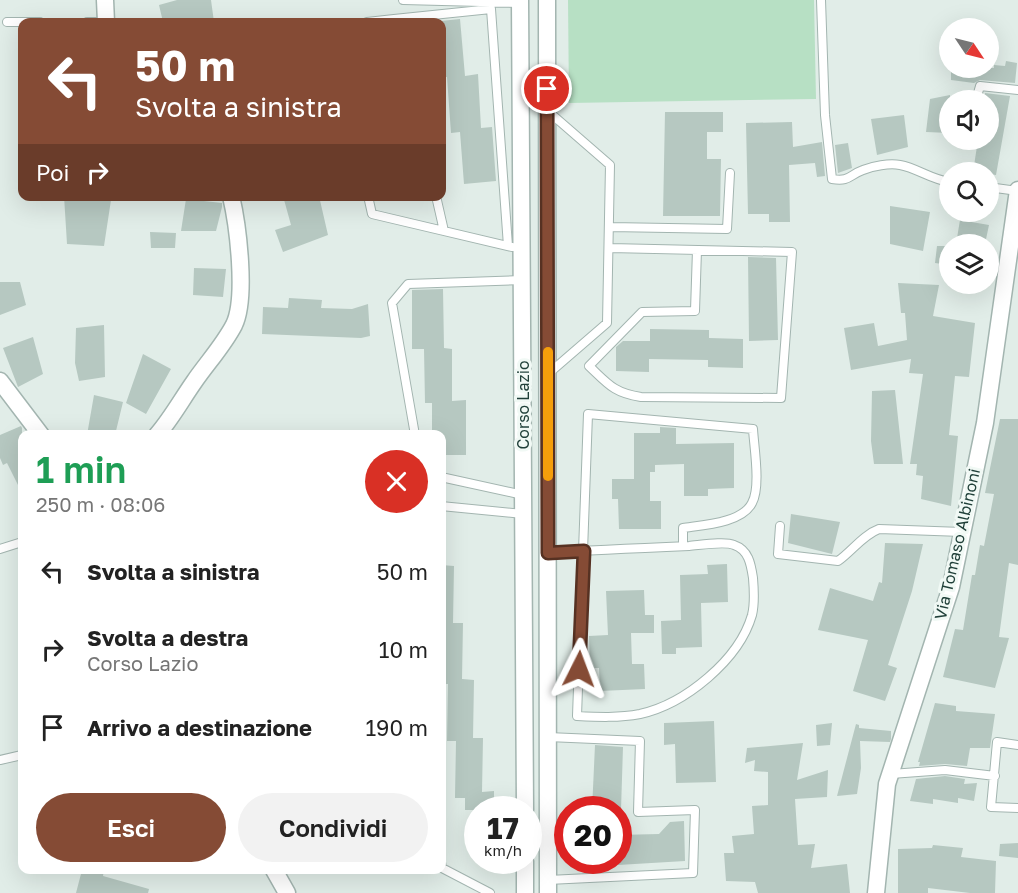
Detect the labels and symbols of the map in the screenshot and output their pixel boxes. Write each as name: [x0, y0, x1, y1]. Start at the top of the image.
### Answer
north arrow: [939, 18, 999, 78]
pin: [521, 63, 572, 114]
street label: Corso Lazio: [513, 360, 533, 450]
street label: Via Tomaso Albinoni: [930, 466, 984, 622]
position arrow: [547, 637, 611, 701]
speed limit sign: 20: [554, 796, 632, 874]

